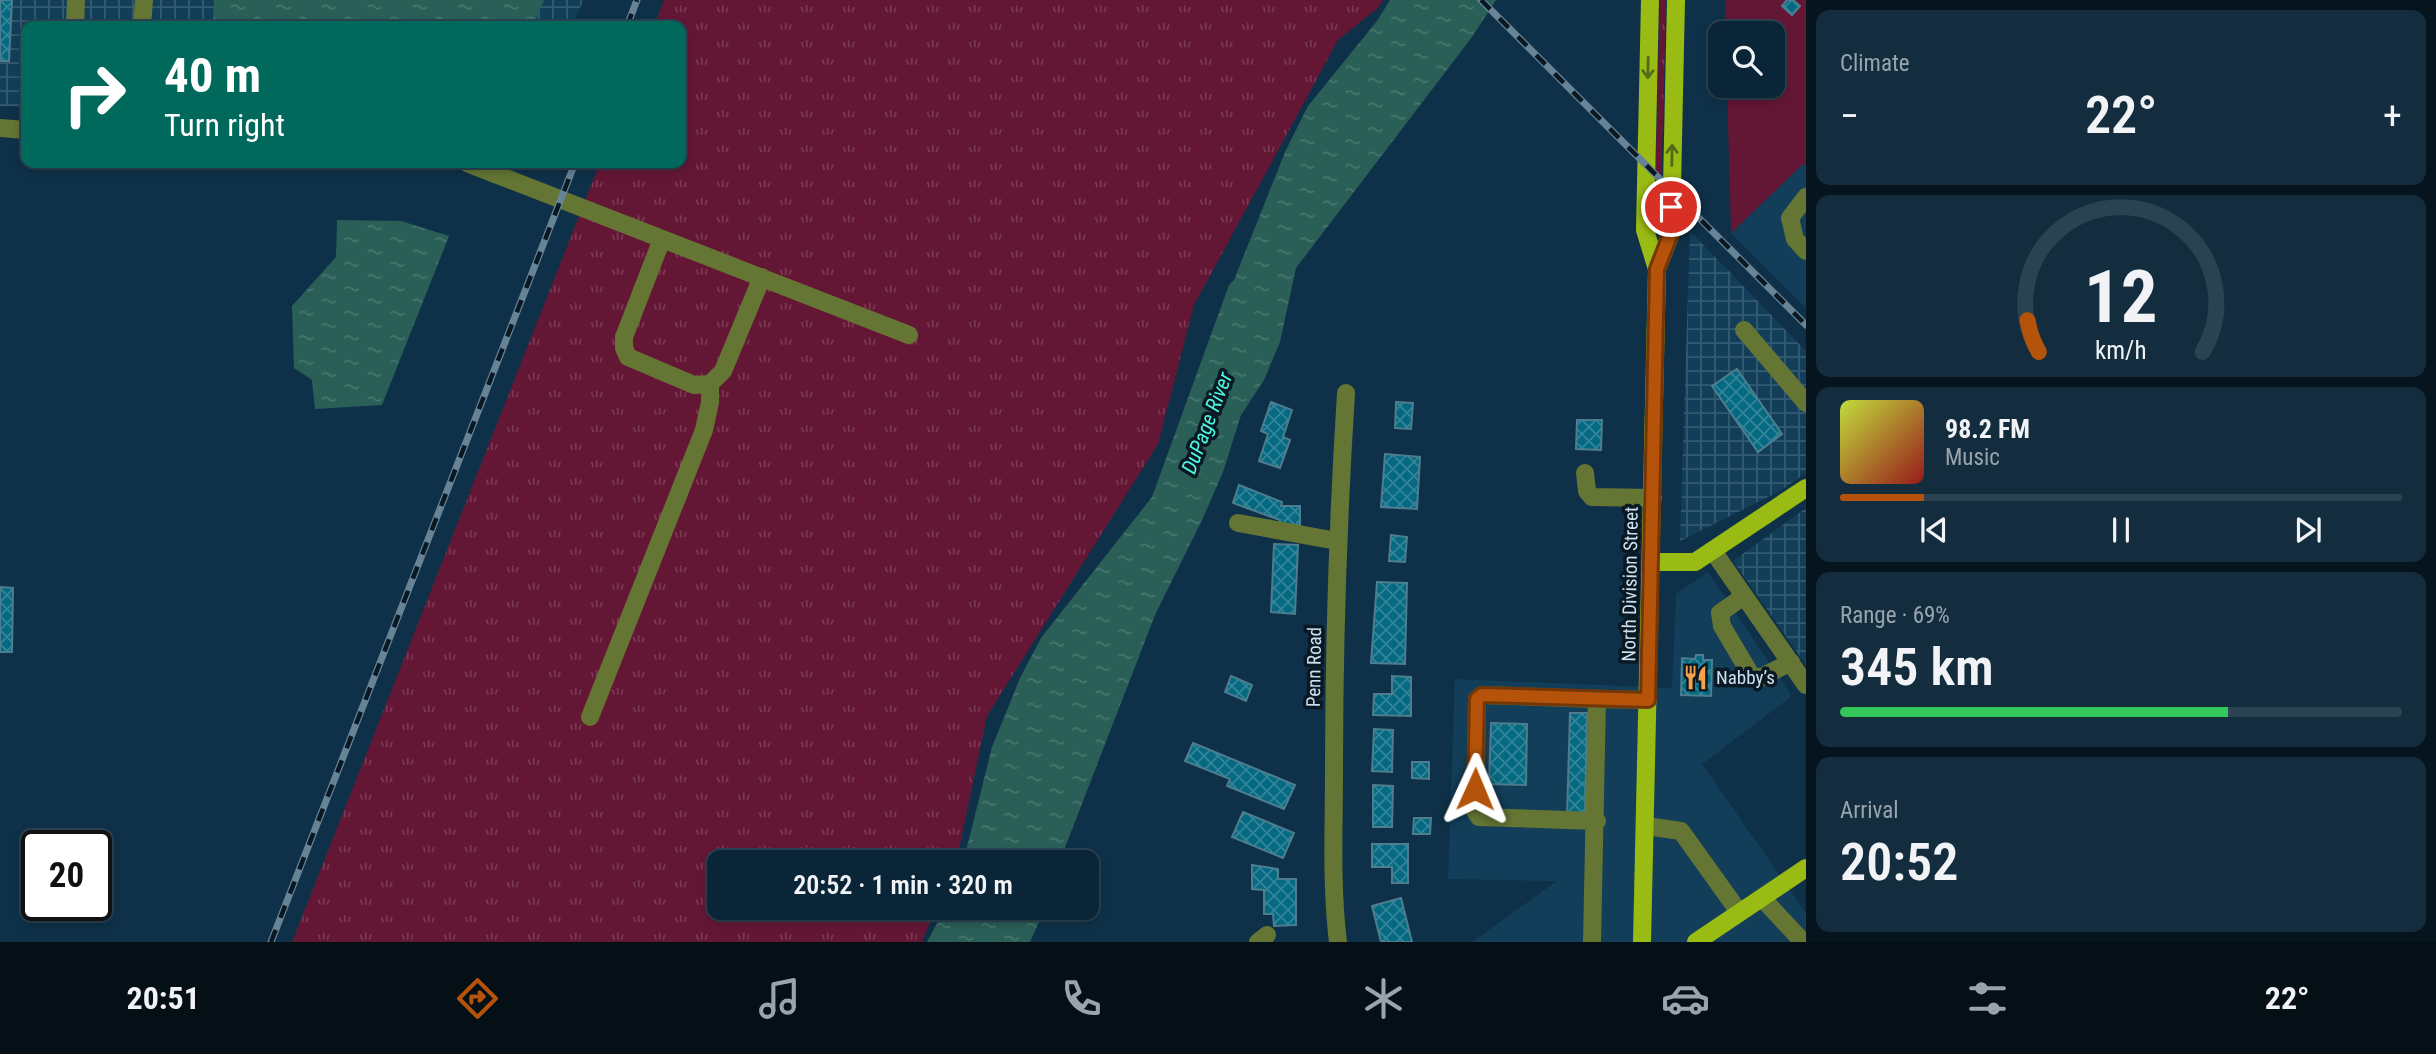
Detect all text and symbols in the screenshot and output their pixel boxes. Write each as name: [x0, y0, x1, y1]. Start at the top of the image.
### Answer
map controls: [1708, 21, 1785, 98]
button: search: [1708, 21, 1785, 98]
text: 40 m: [164, 47, 261, 104]
icon: right: [49, 49, 140, 140]
text: Climate: [1840, 50, 1910, 77]
one-way arrow: [1642, 56, 1655, 79]
text: 22°: [2085, 85, 2157, 146]
text: −: [1840, 94, 1859, 138]
text: +: [2383, 94, 2402, 138]
text: Turn right: [164, 106, 285, 144]
one-way arrow: [1666, 143, 1679, 166]
pin: [1641, 177, 1701, 237]
icon: arrive: [1652, 188, 1690, 226]
text: 12: [2084, 254, 2158, 340]
text: km/h: [2095, 336, 2147, 365]
water label: DuPage River: [1177, 368, 1238, 477]
text: 98.2 FM: [1945, 414, 2030, 444]
text: Music: [1945, 444, 2000, 471]
street label: North Division Street: [1617, 506, 1643, 662]
icon: previous: [1915, 511, 1953, 549]
icon: pause: [2102, 511, 2140, 549]
icon: next: [2289, 511, 2327, 549]
text: Range · 69%: [1840, 602, 1950, 629]
street label: Penn Road: [1302, 627, 1326, 707]
text: 345 km: [1840, 637, 1994, 698]
restaurant icon: Nabby’s: [1682, 663, 1710, 691]
place label: Nabby’s: [1716, 666, 1775, 689]
position arrow: [1438, 752, 1512, 826]
text: Arrival: [1840, 797, 1899, 824]
speed limit sign: 20: [21, 830, 112, 921]
text: 20:52: [1840, 832, 1958, 893]
text: 20:52 · 1 min · 320 m: [793, 870, 1013, 900]
icon: directions: [453, 974, 502, 1023]
icon: music: [755, 974, 804, 1023]
icon: phone: [1057, 974, 1106, 1023]
icon: climate: [1359, 974, 1408, 1023]
icon: car: [1661, 974, 1710, 1023]
icon: filters: [1963, 974, 2012, 1023]
text: 20:51: [126, 979, 200, 1017]
text: 22°: [2265, 979, 2309, 1017]

